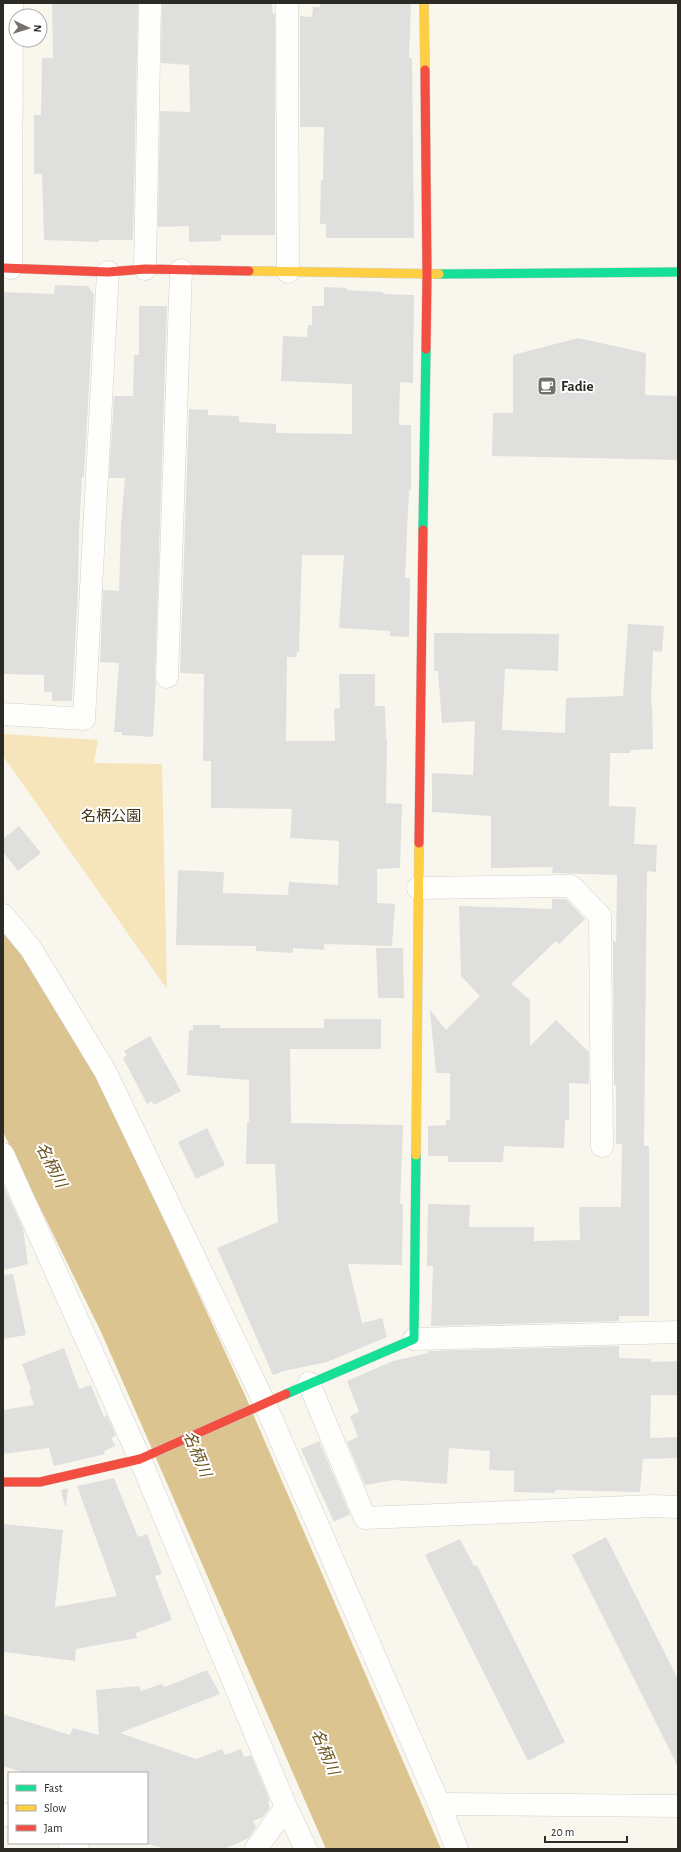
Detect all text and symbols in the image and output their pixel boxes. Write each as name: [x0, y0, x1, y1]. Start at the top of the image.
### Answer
north arrow: [8, 8, 48, 48]
text: N: [32, 24, 43, 33]
cafe icon: Fadie: [536, 375, 558, 397]
place label: Fadie: [561, 379, 594, 394]
park label: 名柄公園: [81, 808, 141, 824]
water label: 名柄川: [33, 1140, 71, 1192]
water label: 名柄川: [180, 1428, 215, 1481]
water label: 名柄川: [308, 1726, 343, 1779]
legend: [8, 1772, 148, 1844]
text: Fast: [44, 1782, 63, 1794]
text: Slow: [44, 1802, 66, 1814]
scale bar: [545, 1818, 627, 1844]
text: Jam: [44, 1822, 63, 1834]
text: 20 m: [551, 1826, 574, 1838]

